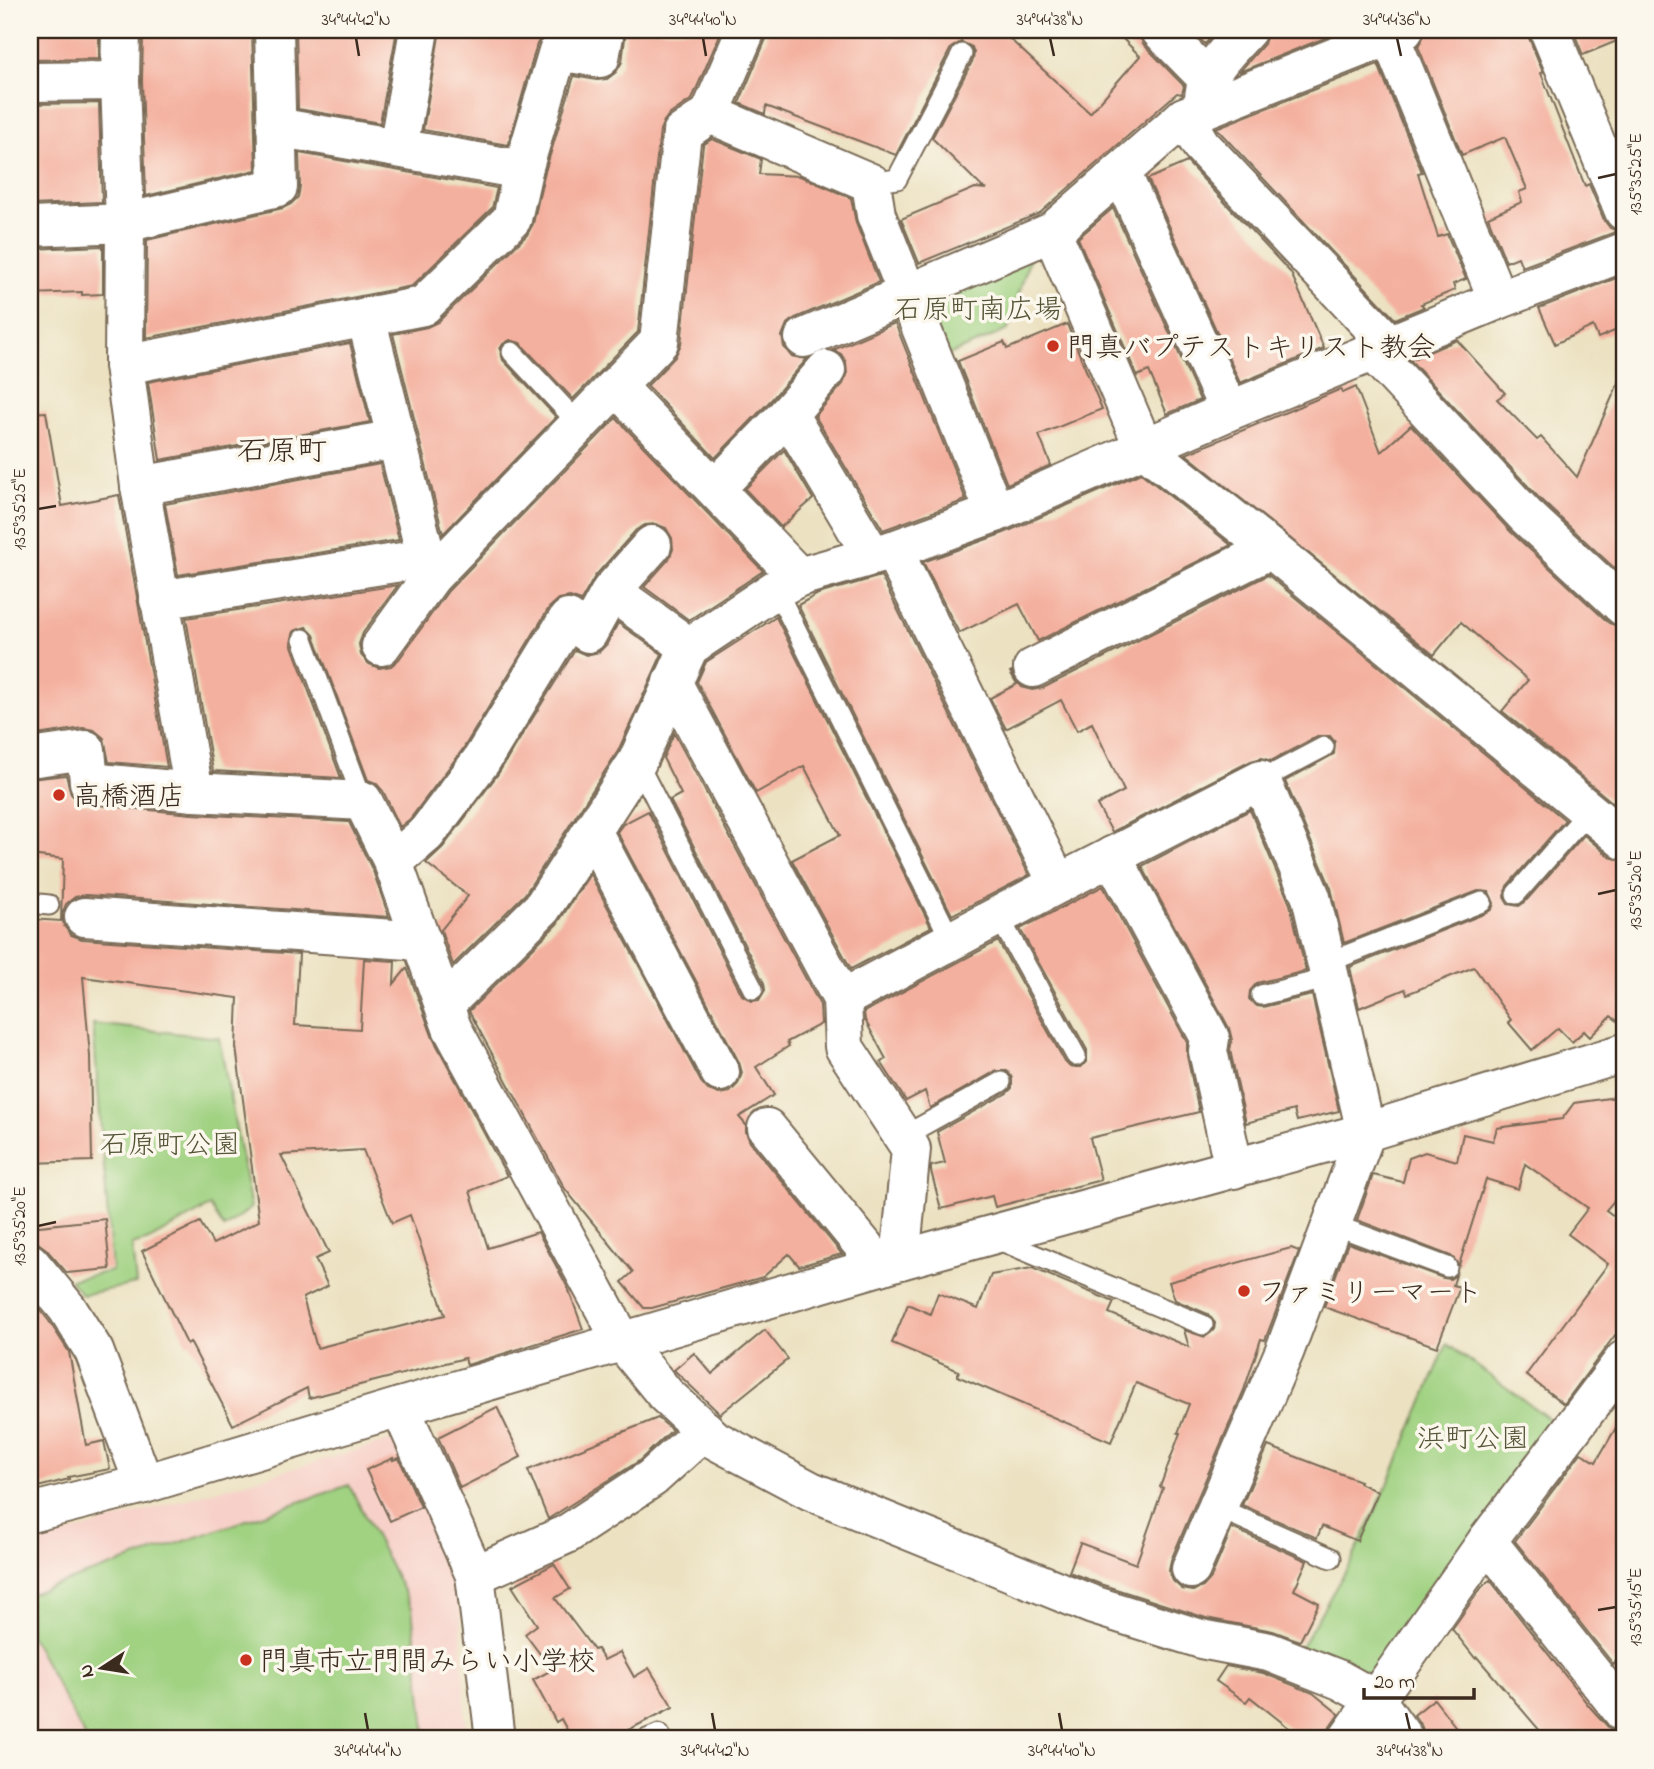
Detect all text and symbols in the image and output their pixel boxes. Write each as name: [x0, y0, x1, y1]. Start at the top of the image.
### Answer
text: 34°44'42"N: [321, 8, 391, 34]
text: 34°44'40"N: [669, 8, 737, 34]
text: 34°44'38"N: [1017, 8, 1083, 34]
text: 34°44'36"N: [1363, 8, 1431, 34]
text: 135°35'25"E: [1624, 133, 1650, 215]
park label: 石原町南広場: [894, 291, 1062, 332]
place label: 門真バプテストキリスト教会: [1067, 329, 1435, 370]
marker: 門真バプテストキリスト教会: [1045, 338, 1061, 354]
district label: 石原町: [237, 431, 327, 475]
text: 135°35'25"E: [8, 468, 34, 550]
place label: 高橋酒店: [73, 778, 185, 819]
marker: 高橋酒店: [51, 787, 67, 803]
text: 135°35'20"E: [1624, 850, 1650, 930]
park label: 石原町公園: [100, 1126, 240, 1167]
text: 135°35'20"E: [8, 1186, 34, 1266]
place label: ファミリーマート: [1258, 1274, 1483, 1315]
marker: ファミリーマート: [1236, 1283, 1252, 1299]
park label: 浜町公園: [1417, 1420, 1529, 1461]
text: 135°35'15"E: [1624, 1567, 1650, 1647]
north arrow: [66, 1632, 136, 1702]
place label: 門真市立門間みらい小学校: [260, 1643, 596, 1684]
marker: 門真市立門間みらい小学校: [238, 1652, 254, 1668]
scale bar: [1364, 1657, 1474, 1701]
text: N: [73, 1662, 102, 1680]
text: 20 m: [1374, 1668, 1415, 1698]
text: 34°44'44"N: [334, 1739, 402, 1765]
text: 34°44'42"N: [680, 1739, 750, 1765]
text: 34°44'40"N: [1028, 1739, 1096, 1765]
text: 34°44'38"N: [1377, 1739, 1443, 1765]

